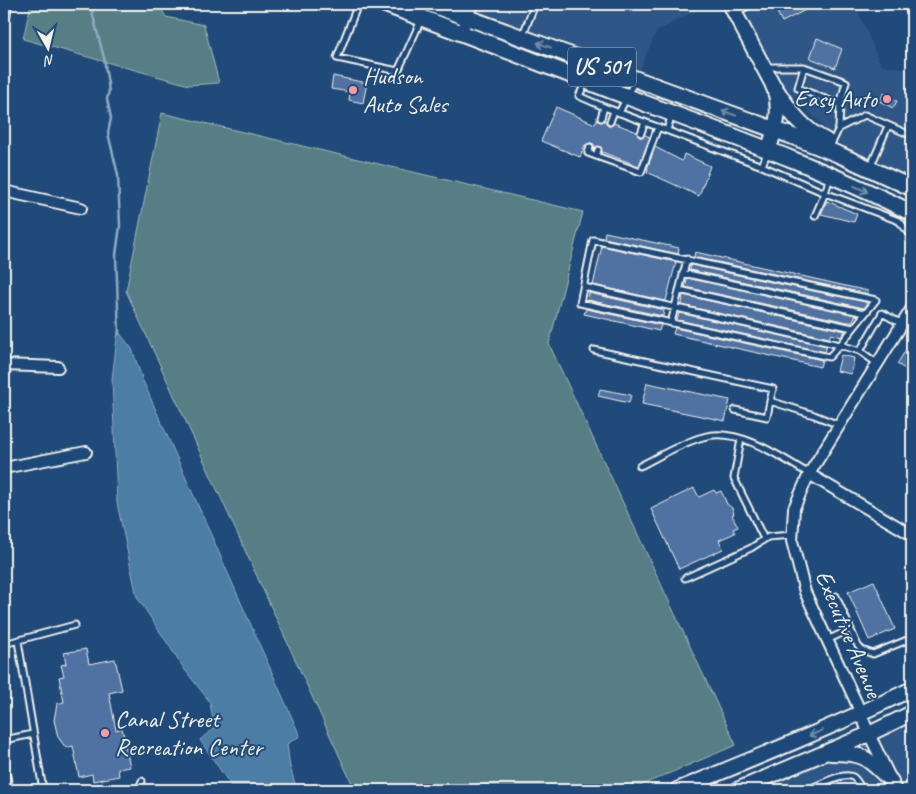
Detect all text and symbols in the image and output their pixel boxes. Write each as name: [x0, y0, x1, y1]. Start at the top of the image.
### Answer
north arrow: [22, 22, 72, 72]
one-way arrow: [536, 40, 552, 49]
road number: US 501: [568, 48, 636, 86]
text: N: [42, 51, 55, 70]
place label: Hudson Auto Sales: [363, 61, 449, 119]
marker: Hudson Auto Sales: [347, 84, 359, 96]
place label: Easy Auto: [794, 84, 879, 114]
marker: Easy Auto: [881, 93, 893, 105]
one-way arrow: [722, 108, 737, 117]
one-way arrow: [854, 184, 869, 194]
street label: Executive Avenue: [809, 566, 890, 704]
place label: Canal Street Recreation Center: [115, 704, 264, 762]
marker: Canal Street Recreation Center: [99, 727, 111, 739]
one-way arrow: [809, 728, 824, 738]

